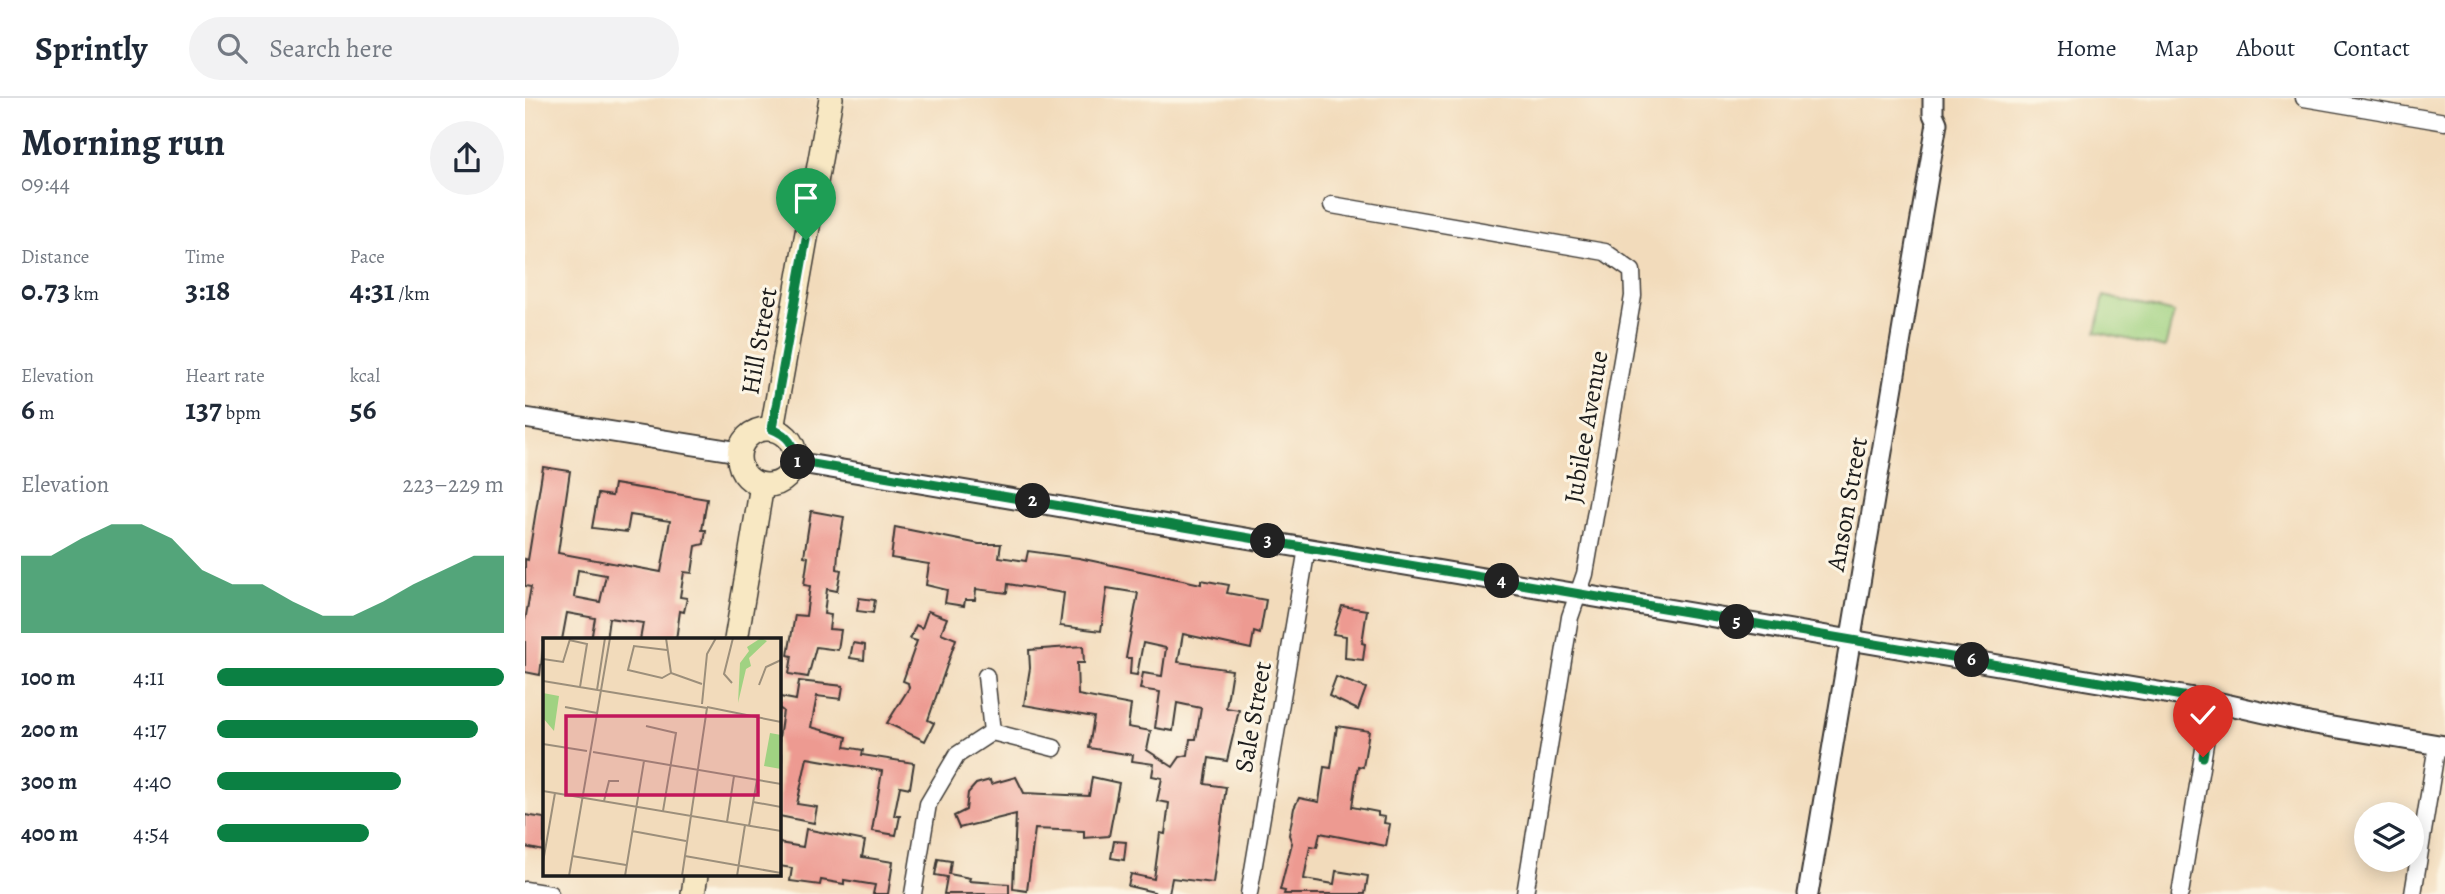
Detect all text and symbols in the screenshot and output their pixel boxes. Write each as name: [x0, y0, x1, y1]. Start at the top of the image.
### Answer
search box: [189, 17, 679, 80]
text: Sprintly: [35, 26, 147, 71]
icon: search: [213, 29, 251, 67]
text: Search here: [269, 31, 393, 66]
text: Home: [2056, 32, 2117, 64]
text: Map: [2155, 32, 2199, 64]
text: About: [2237, 32, 2295, 64]
text: Contact: [2333, 32, 2410, 64]
text: Morning run: [21, 116, 225, 168]
button: share: [430, 121, 504, 195]
text: 09:44: [21, 168, 70, 199]
pin: [776, 168, 836, 240]
icon: arrive: [787, 179, 825, 217]
text: Distance: [21, 244, 89, 270]
text: Time: [185, 244, 225, 270]
text: Pace: [350, 244, 385, 270]
text: 0.73: [21, 270, 70, 310]
text: 3:18: [185, 270, 231, 310]
text: 4:31: [350, 270, 395, 310]
text: km: [70, 281, 99, 307]
text: /km: [395, 281, 430, 307]
street label: Hill Street: [732, 284, 786, 397]
street label: Jubilee Avenue: [1555, 348, 1617, 506]
text: Elevation: [21, 363, 94, 389]
text: Heart rate: [185, 363, 265, 389]
text: kcal: [350, 363, 380, 389]
text: 6: [21, 389, 35, 429]
text: 137: [185, 389, 222, 429]
text: 56: [350, 389, 376, 429]
text: m: [35, 400, 55, 426]
text: bpm: [222, 400, 261, 426]
street label: Anson Street: [1818, 434, 1876, 575]
pin: 1: [781, 444, 815, 480]
text: 1: [794, 448, 801, 474]
text: Elevation: [21, 469, 109, 500]
text: 223–229 m: [403, 469, 504, 500]
pin: 2: [1015, 484, 1051, 518]
text: 2: [1028, 487, 1037, 513]
pin: 3: [1251, 524, 1285, 558]
text: 3: [1263, 527, 1272, 553]
pin: 4: [1485, 564, 1520, 598]
text: 4: [1497, 567, 1506, 593]
pin: 5: [1719, 604, 1755, 640]
text: 5: [1732, 608, 1741, 634]
inset map: [543, 638, 781, 876]
pin: 6: [1955, 642, 1989, 678]
text: 6: [1967, 646, 1976, 672]
street label: Sale Street: [1226, 658, 1280, 775]
text: 100 m: [21, 662, 76, 693]
text: 4:11: [133, 662, 165, 693]
pin: [2173, 685, 2233, 757]
icon: check: [2184, 696, 2222, 734]
text: 200 m: [21, 714, 79, 745]
text: 4:17: [133, 714, 166, 745]
text: 300 m: [21, 766, 77, 797]
text: 4:40: [133, 766, 172, 797]
map controls: [2354, 802, 2424, 872]
button: layers: [2354, 802, 2424, 872]
text: 400 m: [21, 818, 78, 849]
text: 4:54: [133, 818, 169, 849]

